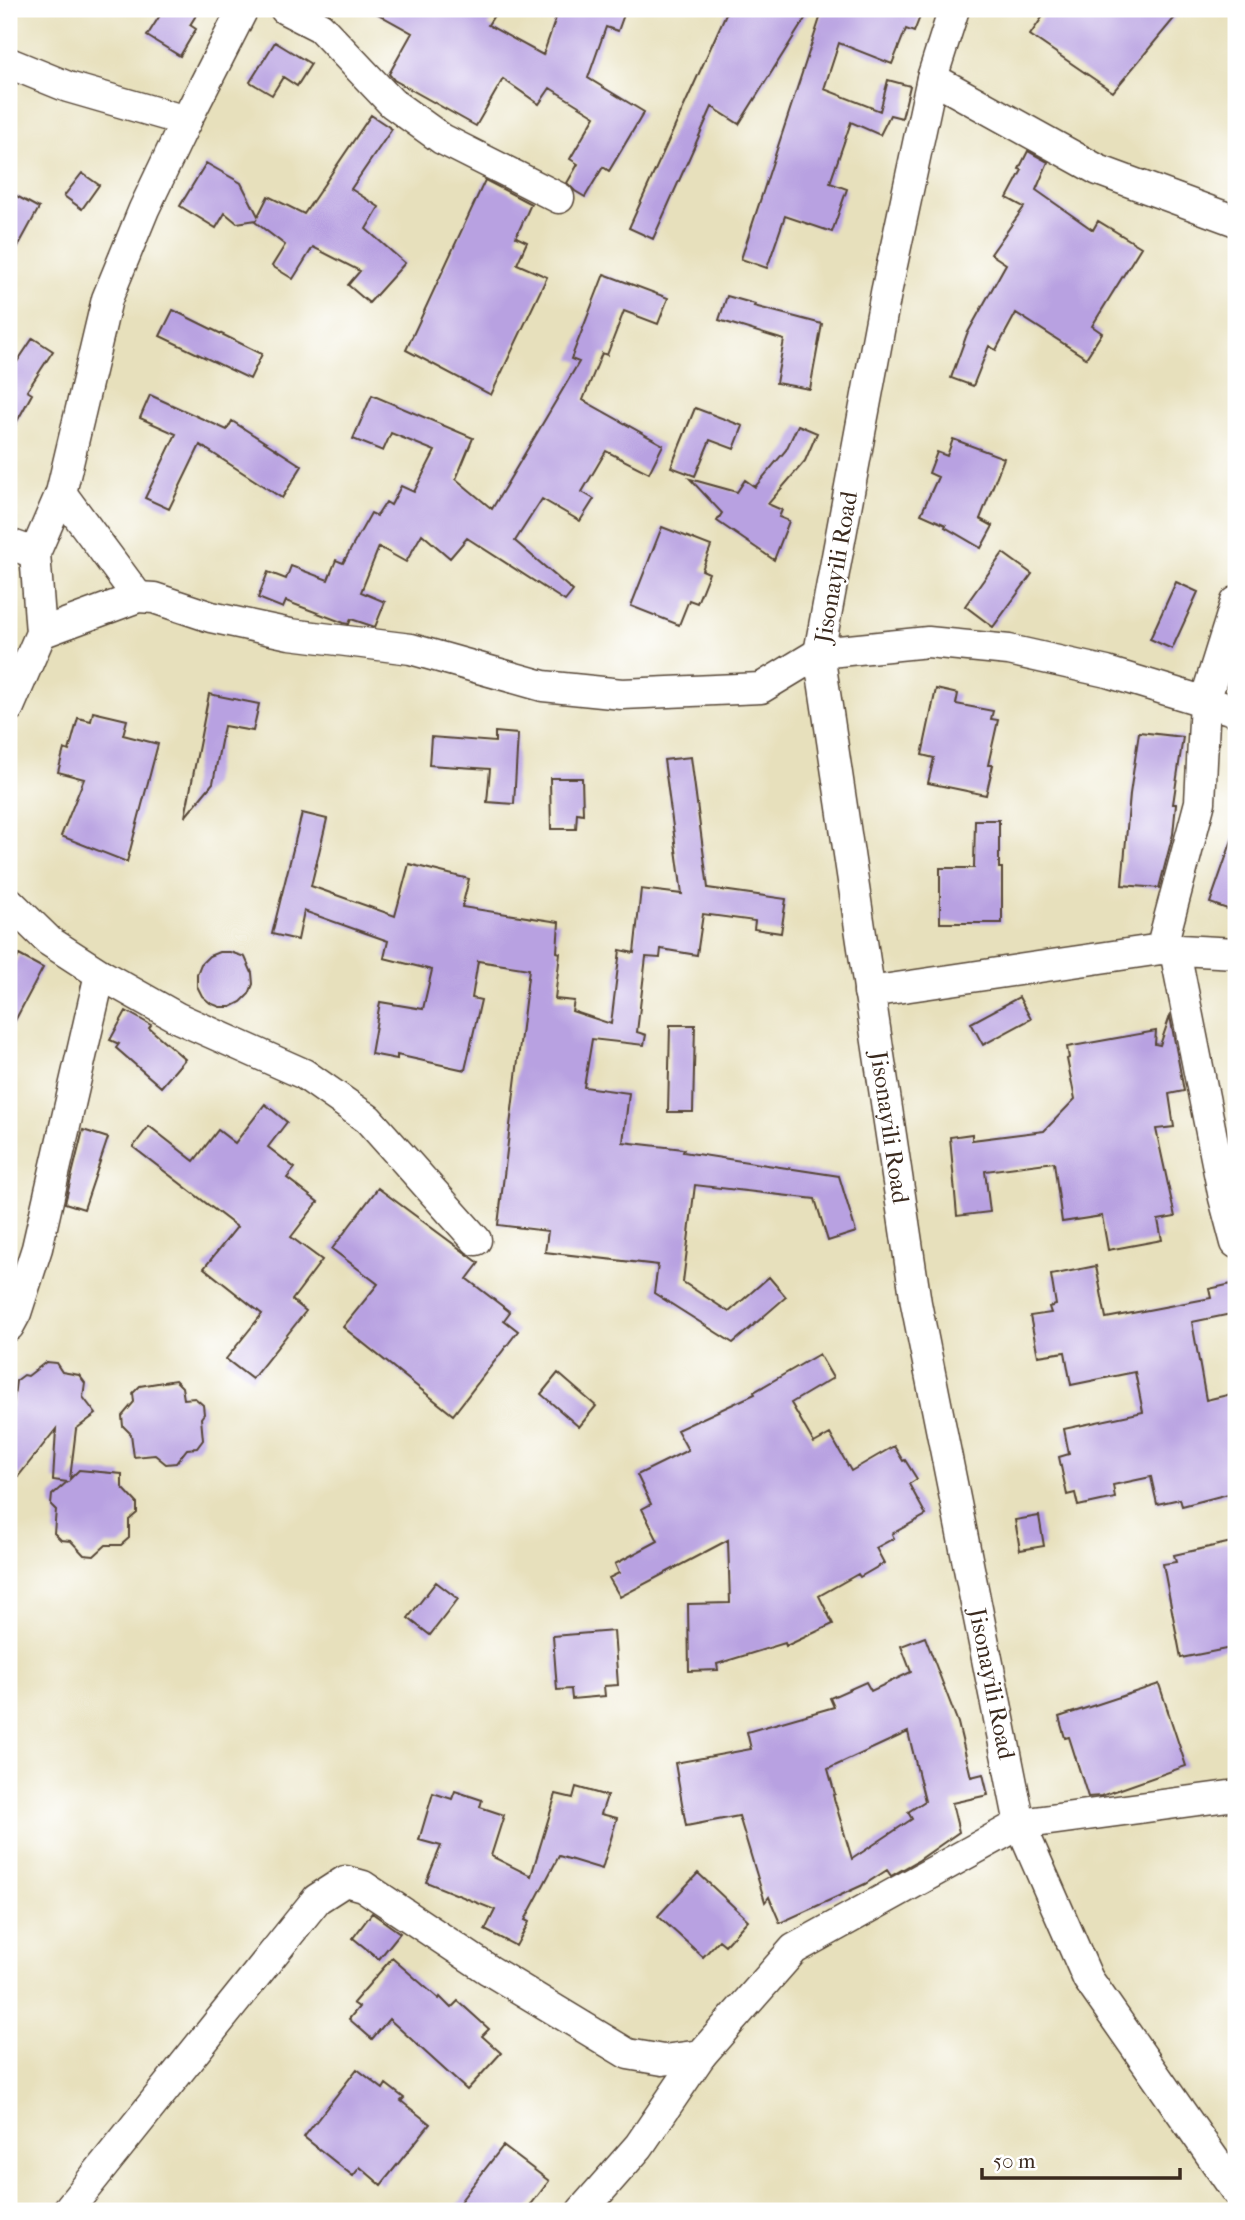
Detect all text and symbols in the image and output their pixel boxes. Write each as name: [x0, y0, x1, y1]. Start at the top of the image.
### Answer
street label: Jisonayili Road: [809, 488, 863, 647]
street label: Jisonayili Road: [864, 1047, 915, 1206]
street label: Jisonayili Road: [963, 1604, 1021, 1763]
scale bar: [982, 2136, 1180, 2180]
text: 50 m: [993, 2149, 1036, 2173]

